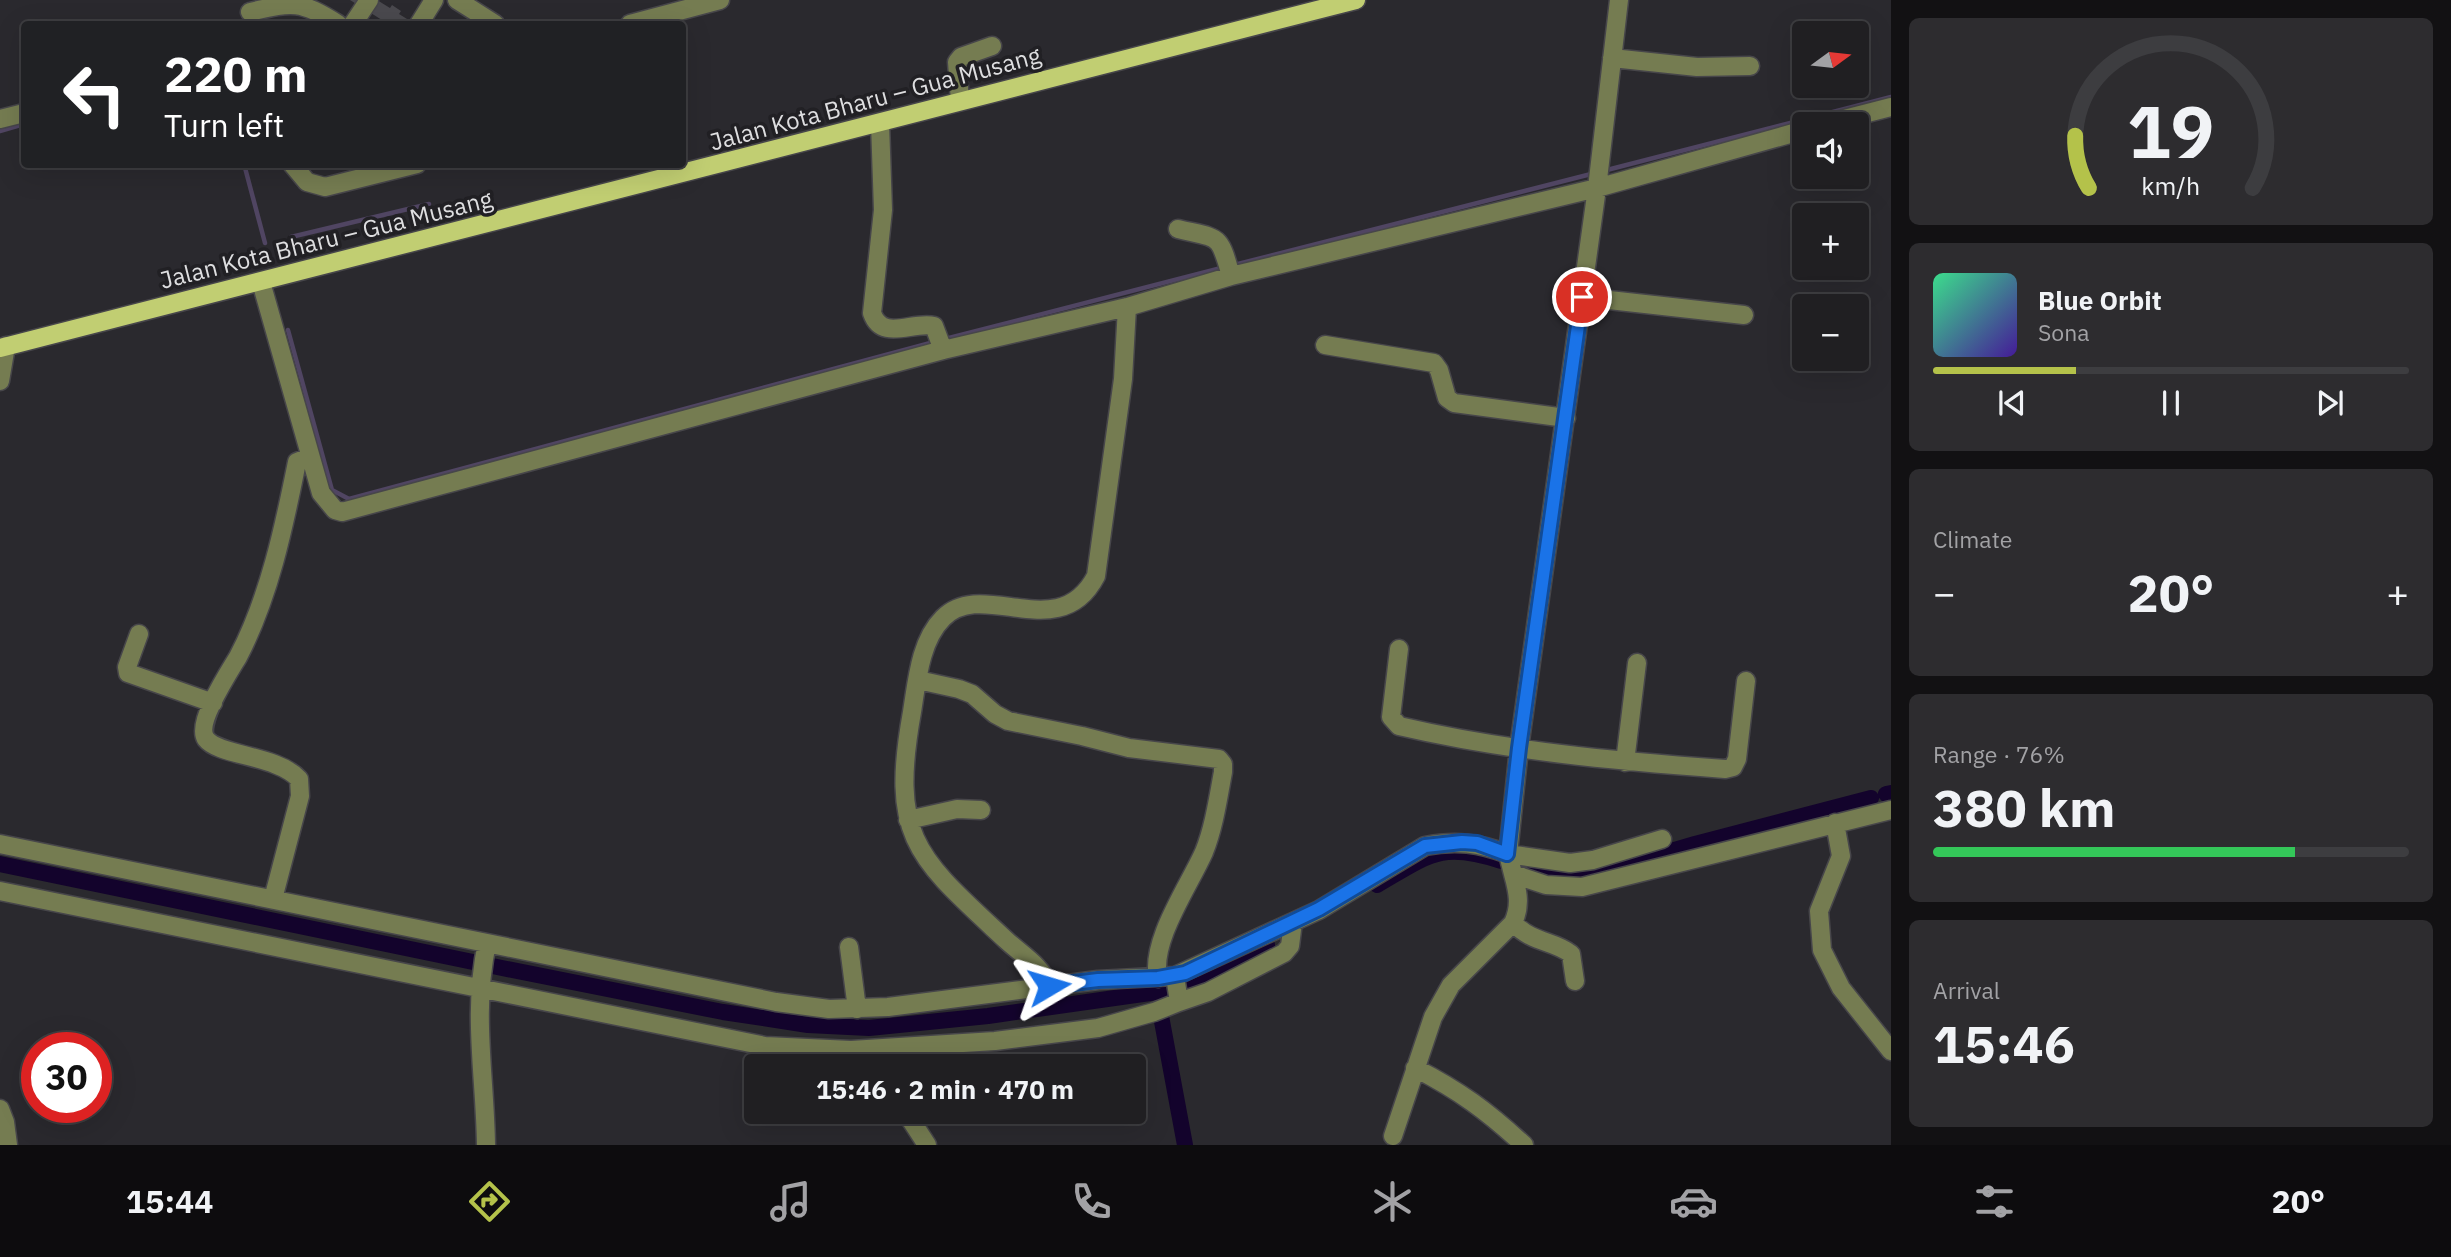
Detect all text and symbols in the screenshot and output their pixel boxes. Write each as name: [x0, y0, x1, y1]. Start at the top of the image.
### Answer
north arrow: [1792, 21, 1869, 98]
map controls: [1792, 21, 1869, 371]
street label: Jalan Kota Bharu – Gua Musang: [706, 38, 1044, 158]
text: 220 m: [164, 42, 308, 105]
icon: left: [49, 49, 140, 140]
text: 19: [2127, 83, 2215, 178]
text: Turn left: [164, 104, 284, 146]
button: sound: [1792, 112, 1869, 189]
text: km/h: [2142, 169, 2200, 202]
street label: Jalan Kota Bharu – Gua Musang: [157, 182, 496, 296]
button: +: [1792, 203, 1869, 280]
pin: [1552, 267, 1612, 327]
icon: arrive: [1563, 278, 1601, 316]
text: Blue Orbit: [2038, 283, 2162, 317]
button: −: [1792, 294, 1869, 371]
text: Sona: [2038, 317, 2090, 347]
icon: previous: [1993, 384, 2031, 422]
icon: pause: [2152, 384, 2190, 422]
icon: next: [2311, 384, 2349, 422]
text: Climate: [1933, 524, 2012, 554]
text: 20°: [2128, 559, 2214, 626]
text: −: [1933, 568, 1956, 617]
text: +: [2386, 568, 2409, 617]
text: Range · 76%: [1933, 739, 2065, 769]
text: 380 km: [1933, 774, 2115, 841]
position arrow: [1012, 949, 1086, 1023]
text: Arrival: [1933, 975, 2000, 1005]
text: 15:46: [1933, 1010, 2075, 1077]
speed limit sign: 30: [21, 1032, 112, 1123]
text: 15:46 · 2 min · 470 m: [816, 1072, 1074, 1106]
icon: directions: [465, 1177, 514, 1226]
icon: music: [766, 1177, 815, 1226]
icon: phone: [1067, 1177, 1116, 1226]
icon: climate: [1368, 1177, 1417, 1226]
icon: car: [1669, 1177, 1718, 1226]
icon: filters: [1970, 1177, 2019, 1226]
text: 15:44: [126, 1180, 213, 1222]
text: 20°: [2271, 1180, 2325, 1222]

